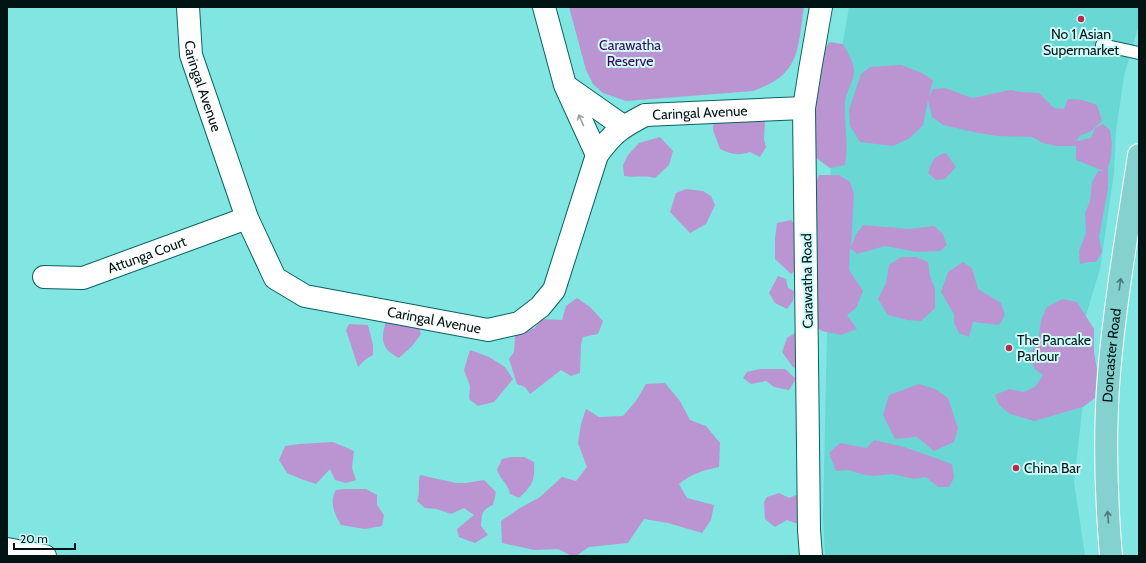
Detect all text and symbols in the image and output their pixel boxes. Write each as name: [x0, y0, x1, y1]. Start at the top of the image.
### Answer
marker: No 1 Asian Supermarket: [1076, 14, 1086, 24]
place label: No 1 Asian Supermarket: [1043, 25, 1119, 59]
park label: Carawatha Reserve: [599, 36, 661, 70]
street label: Caringal Avenue: [181, 40, 226, 134]
street label: Caringal Avenue: [652, 101, 748, 124]
one-way arrow: [577, 115, 584, 127]
street label: Attunga Court: [105, 232, 189, 277]
street label: Carawatha Road: [797, 233, 817, 329]
one-way arrow: [1116, 277, 1124, 290]
street label: Caringal Avenue: [386, 302, 483, 338]
street label: Doncaster Road: [1098, 307, 1125, 403]
place label: The Pancake Parlour: [1017, 331, 1091, 365]
marker: The Pancake Parlour: [1004, 343, 1014, 353]
place label: China Bar: [1024, 459, 1081, 477]
marker: China Bar: [1011, 463, 1021, 473]
one-way arrow: [1104, 511, 1111, 524]
scale bar: [14, 525, 75, 551]
text: 20 m: [20, 531, 48, 546]

